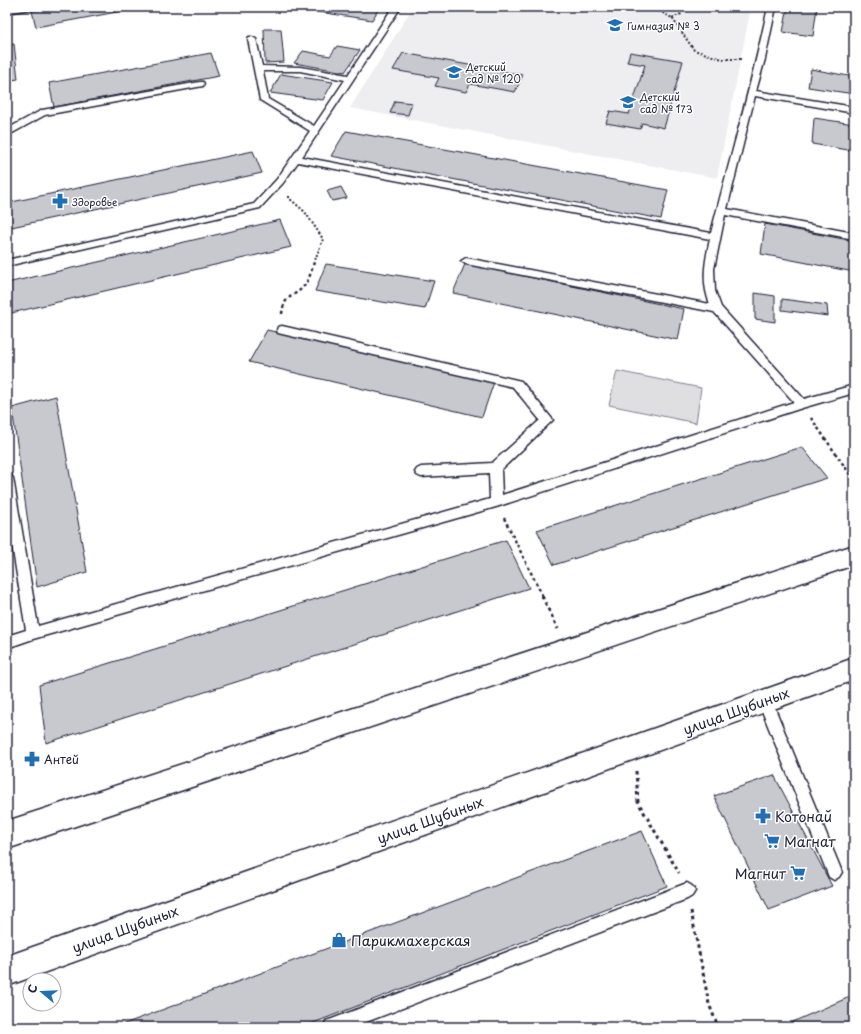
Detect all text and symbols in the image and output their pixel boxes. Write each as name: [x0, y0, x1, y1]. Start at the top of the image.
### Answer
school or university icon: Гимназия № 3: [606, 16, 624, 34]
place label: Гимназия № 3: [627, 18, 700, 33]
place label: Детский сад № 120: [465, 59, 521, 86]
school or university icon: Детский сад № 120: [445, 63, 463, 81]
place label: Детский сад № 173: [639, 89, 693, 116]
school or university icon: Детский сад № 173: [619, 93, 637, 111]
pharmacy icon: Здоровье: [51, 192, 69, 210]
place label: Здоровье: [71, 194, 118, 209]
street label: улица Шубиных: [680, 682, 792, 740]
pharmacy icon: Антей: [23, 750, 41, 768]
place label: Антей: [44, 750, 79, 768]
street label: улица Шубиных: [374, 791, 486, 849]
place label: Котонай: [775, 806, 832, 827]
pharmacy icon: Котонай: [754, 807, 772, 825]
place label: Магнат: [784, 831, 836, 852]
supermarket icon: Магнат: [763, 832, 781, 850]
place label: Магнит: [735, 863, 787, 884]
supermarket icon: Магнит: [789, 864, 807, 882]
street label: улица Шубиных: [69, 900, 181, 958]
place label: Парикмахерская: [351, 930, 470, 951]
shop icon: Парикмахерская: [330, 931, 348, 949]
north arrow: [22, 972, 62, 1012]
text: С: [23, 982, 41, 995]

